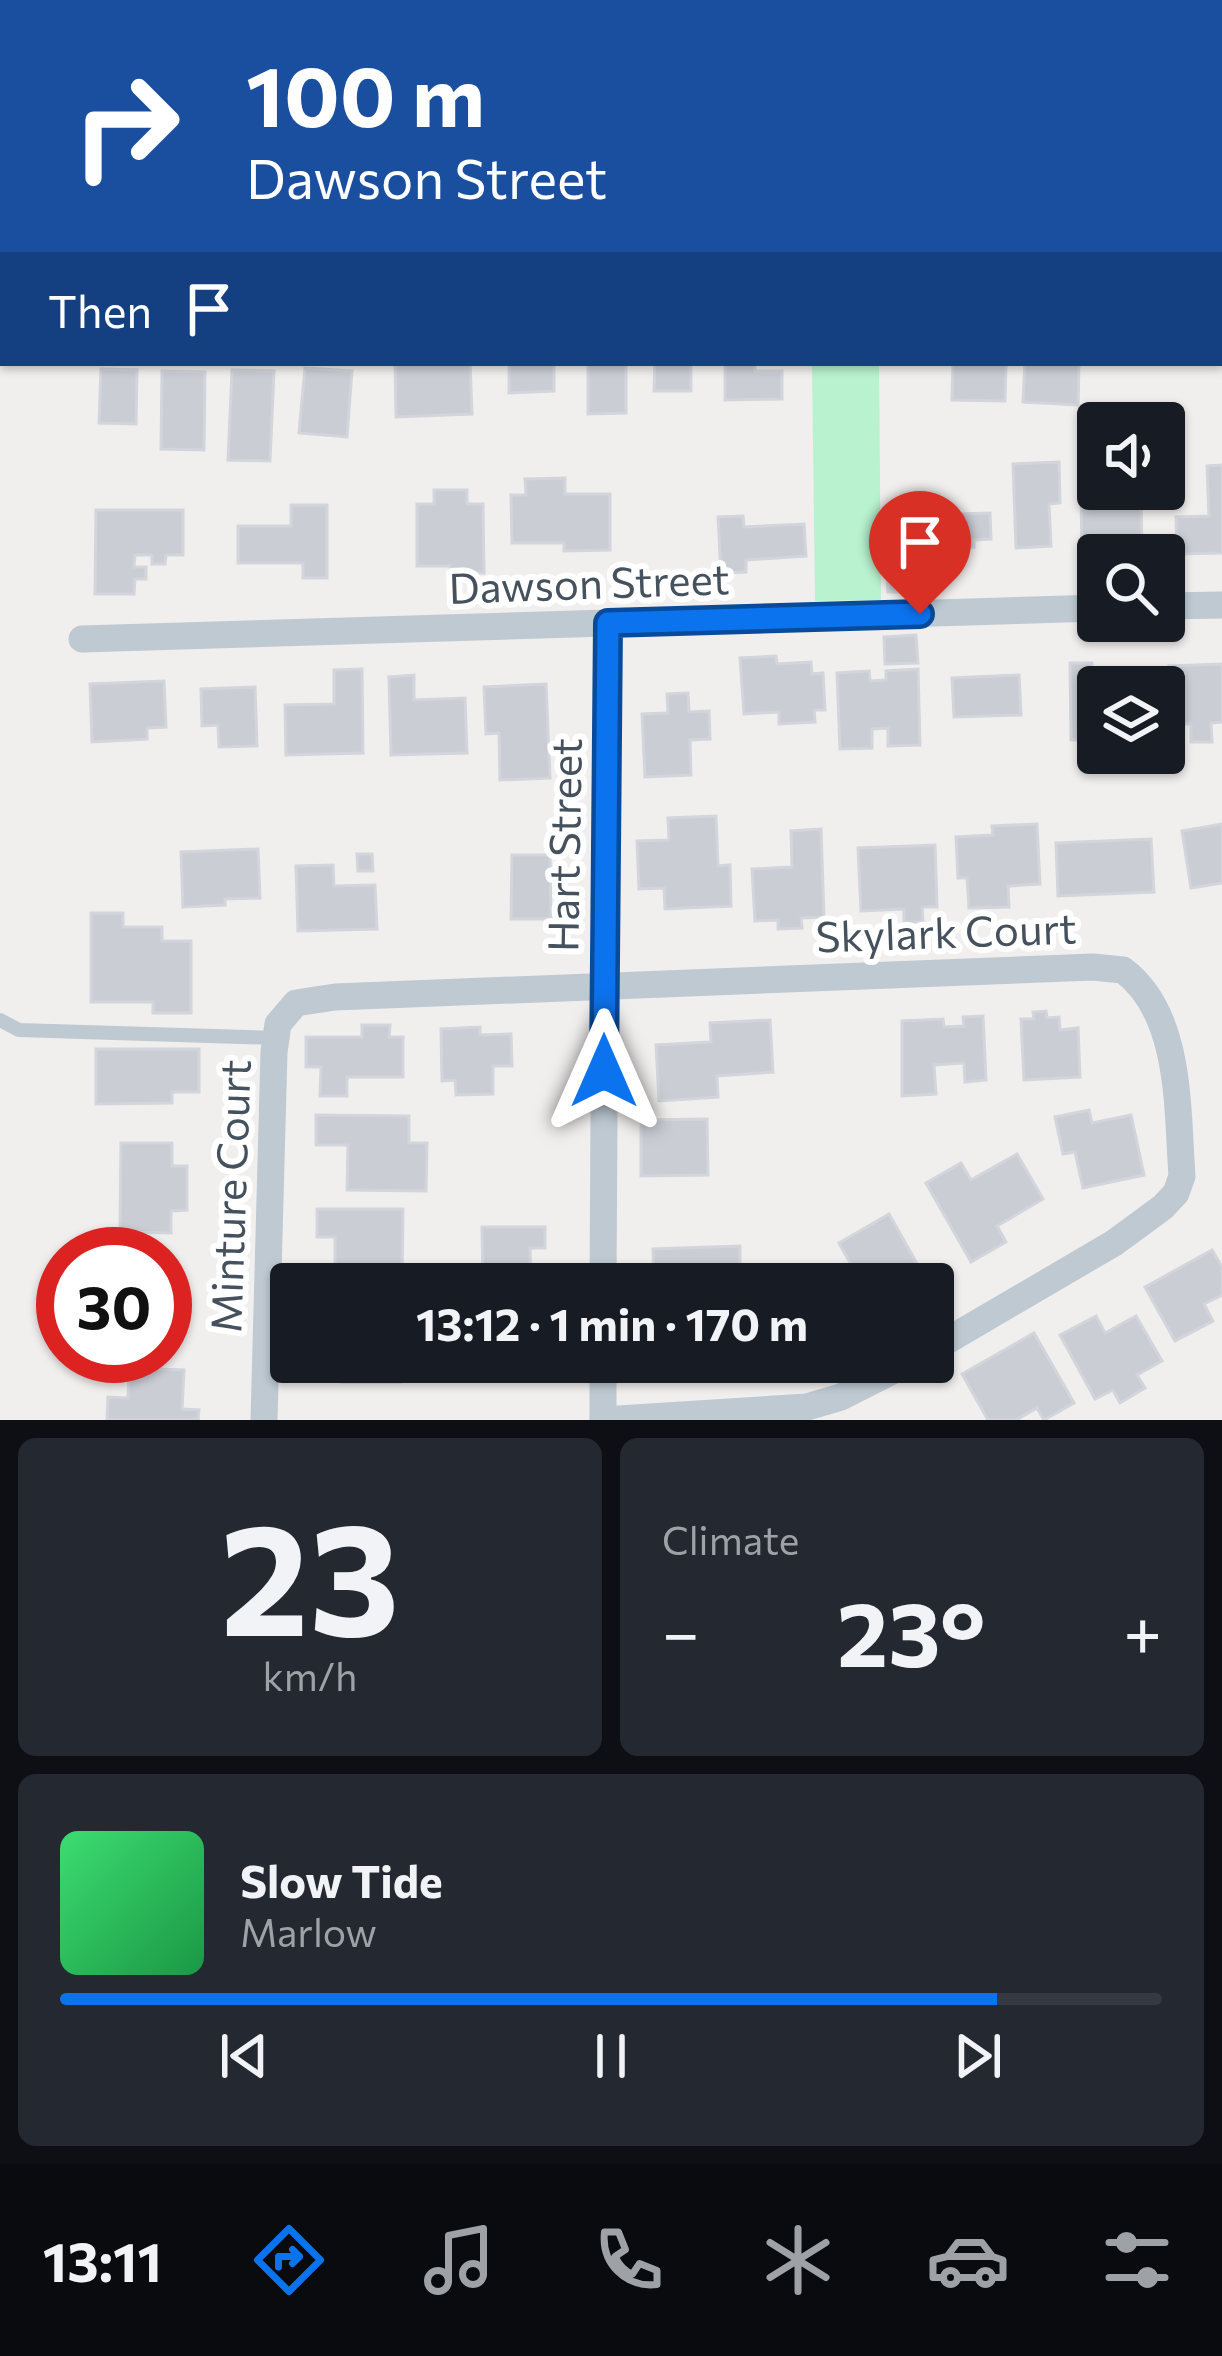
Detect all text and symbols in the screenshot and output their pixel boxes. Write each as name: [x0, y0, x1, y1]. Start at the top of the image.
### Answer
text: 100 m: [246, 42, 485, 144]
icon: right: [48, 48, 204, 204]
text: Dawson Street: [246, 144, 607, 210]
icon: arrive: [176, 276, 242, 342]
text: Then: [48, 282, 152, 337]
map controls: [1077, 402, 1185, 774]
button: sound: [1077, 402, 1185, 510]
pin: [869, 491, 971, 614]
icon: arrive: [887, 509, 953, 575]
button: search: [1077, 534, 1185, 642]
street label: Dawson Street: [448, 551, 730, 613]
button: layers: [1077, 666, 1185, 774]
street label: Hart Street: [535, 737, 591, 953]
street label: Skylark Court: [815, 900, 1077, 962]
position arrow: [541, 1008, 667, 1134]
street label: Minture Court: [198, 1059, 260, 1333]
speed limit sign: 30: [36, 1227, 192, 1383]
text: 13:12 · 1 min · 170 m: [416, 1295, 808, 1350]
text: 23: [220, 1477, 400, 1668]
text: Climate: [662, 1515, 799, 1563]
text: 23°: [837, 1575, 986, 1686]
text: −: [662, 1590, 700, 1671]
text: +: [1123, 1590, 1162, 1671]
text: km/h: [263, 1651, 357, 1699]
text: Slow Tide: [240, 1852, 443, 1907]
text: Marlow: [240, 1907, 377, 1955]
icon: previous: [211, 2023, 277, 2089]
icon: pause: [578, 2023, 644, 2089]
icon: next: [945, 2023, 1011, 2089]
icon: directions: [247, 2218, 331, 2302]
icon: music: [417, 2218, 501, 2302]
icon: phone: [587, 2218, 671, 2302]
icon: climate: [756, 2218, 840, 2302]
icon: car: [926, 2218, 1010, 2302]
icon: filters: [1095, 2218, 1179, 2302]
text: 13:11: [43, 2227, 162, 2293]

